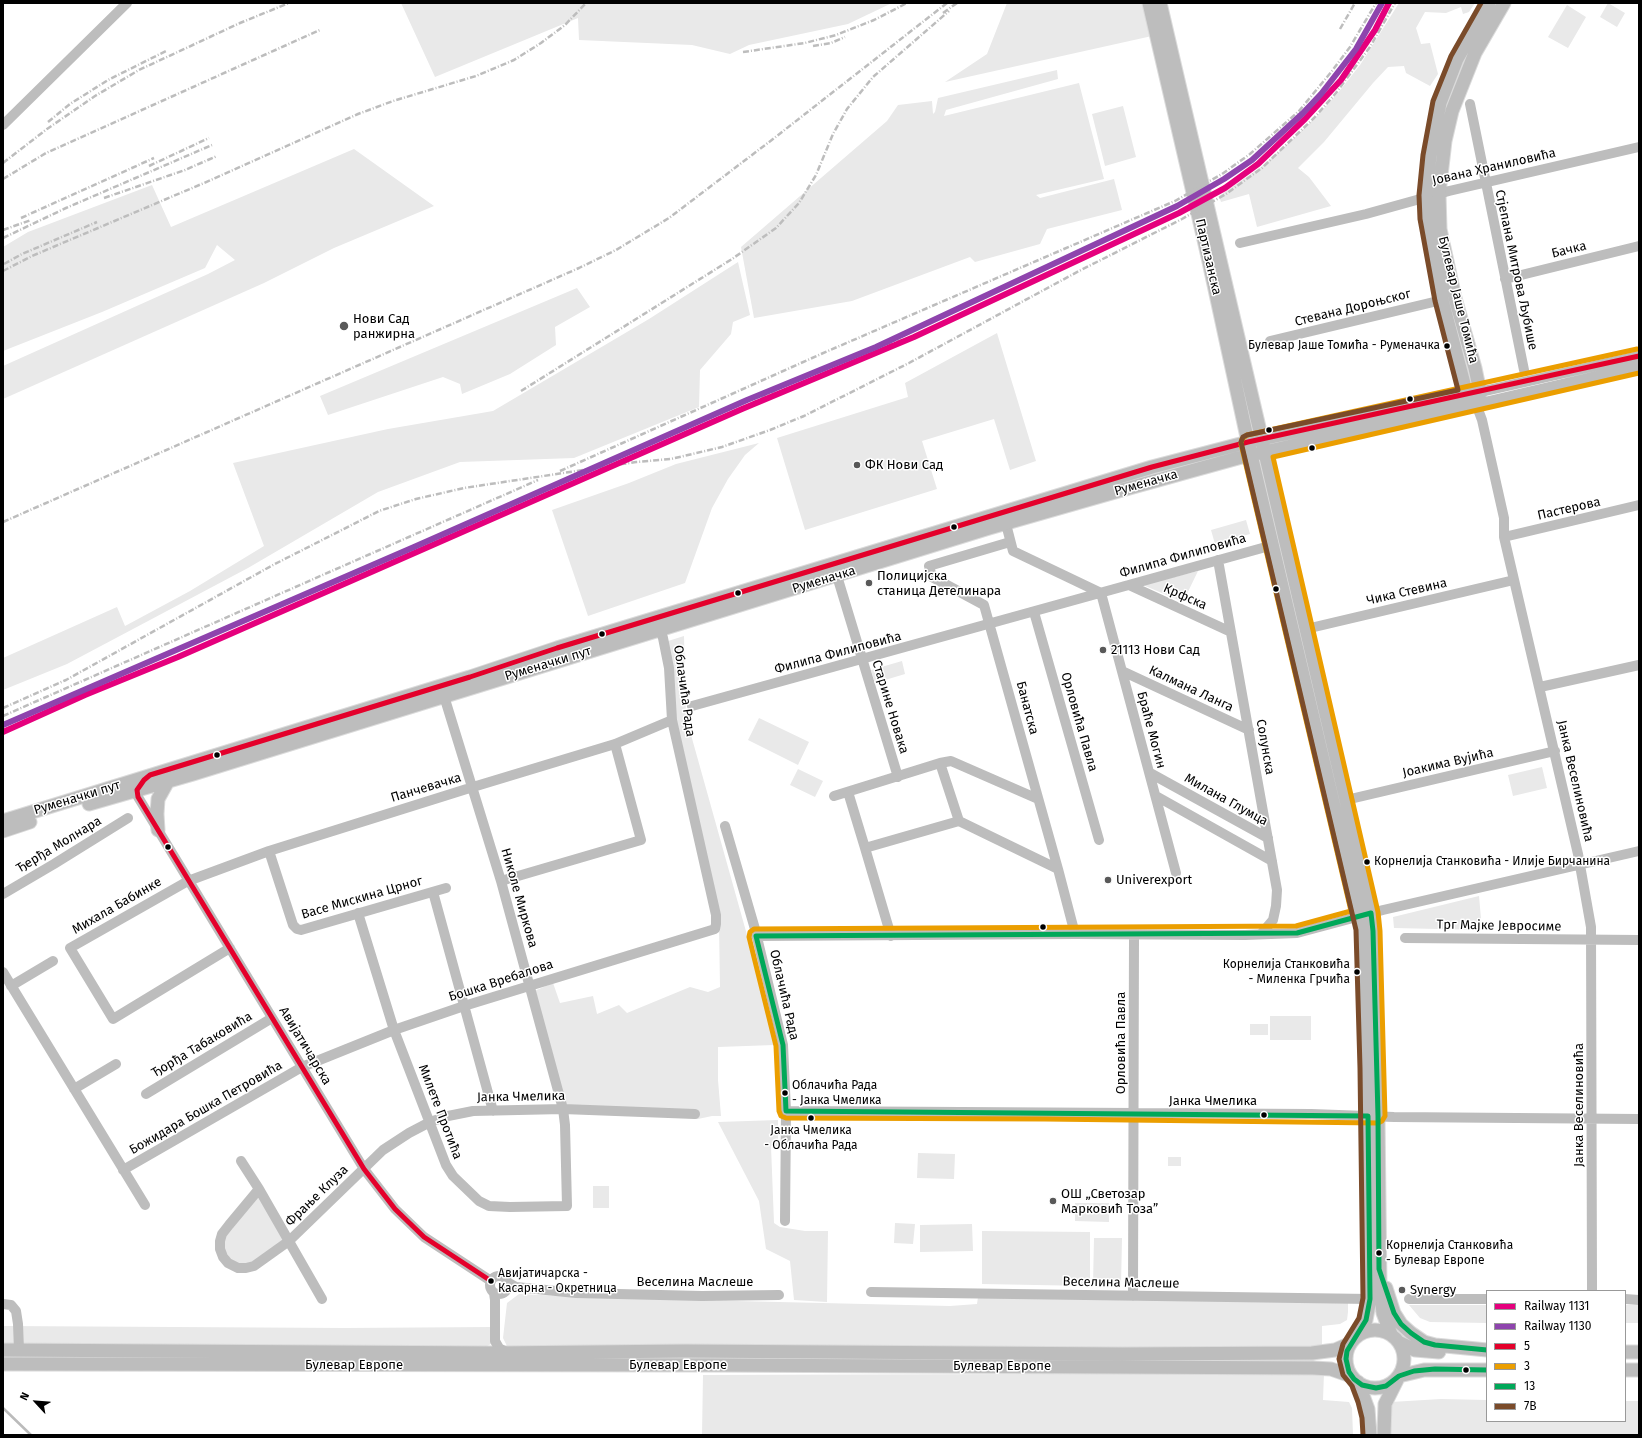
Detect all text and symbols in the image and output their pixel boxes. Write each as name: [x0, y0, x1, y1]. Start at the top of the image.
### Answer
street label: Јована Храниловића: [1431, 145, 1557, 189]
street label: Стјепана Митрова Љубише: [1491, 188, 1541, 352]
street label: Партизанска: [1192, 217, 1224, 297]
street label: Булевар Јаше Томића: [1435, 235, 1481, 365]
street label: Бачка: [1550, 238, 1588, 262]
street label: Стевана Дороњског: [1293, 286, 1413, 330]
place label: Нови Сад ранжирна: [353, 311, 415, 342]
marker: Нови Сад ранжирна: [338, 320, 350, 332]
place label: Булевар Јаше Томића - Руменачка: [1248, 339, 1440, 353]
marker: Булевар Јаше Томића - Руменачка: [1442, 341, 1452, 351]
unlabelled marker: [1405, 394, 1415, 404]
unlabelled marker: [1264, 425, 1274, 435]
unlabelled marker: [1307, 443, 1317, 453]
place label: ФК Нови Сад: [865, 457, 943, 473]
marker: ФК Нови Сад: [852, 460, 862, 470]
street label: Руменачка: [1113, 467, 1179, 499]
street label: Пастерова: [1536, 494, 1602, 524]
unlabelled marker: [949, 522, 959, 532]
street label: Филипа Филиповића: [1118, 530, 1248, 582]
street label: Руменачка: [791, 563, 857, 597]
place label: Полицијска станица Детелинара: [877, 568, 1001, 599]
street label: Чика Стевина: [1365, 575, 1449, 609]
marker: Полицијска станица Детелинара: [864, 578, 874, 588]
street label: Крфска: [1161, 581, 1209, 613]
unlabelled marker: [1271, 584, 1281, 594]
unlabelled marker: [733, 588, 743, 598]
unlabelled marker: [597, 629, 607, 639]
street label: Филипа Филиповића: [773, 629, 903, 677]
place label: 21113 Нови Сад: [1111, 642, 1200, 658]
street label: Руменачки пут: [503, 643, 593, 685]
street label: Облачића Рада: [670, 644, 698, 738]
marker: 21113 Нови Сад: [1098, 645, 1108, 655]
street label: Старине Новака: [868, 658, 912, 756]
street label: Калмана Ланга: [1146, 663, 1236, 715]
street label: Орловића Павла: [1057, 671, 1101, 773]
street label: Банатска: [1012, 680, 1042, 736]
street label: Браће Могин: [1133, 690, 1169, 770]
street label: Солунска: [1252, 718, 1278, 776]
street label: Јанка Веселиновића: [1553, 719, 1597, 843]
street label: Јоакима Вујића: [1401, 745, 1495, 781]
unlabelled marker: [212, 750, 222, 760]
street label: Панчевачка: [389, 770, 463, 806]
street label: Милана Глумца: [1181, 771, 1271, 829]
street label: Руменачки пут: [32, 777, 122, 819]
street label: Ђерђа Молнара: [13, 813, 105, 877]
unlabelled marker: [163, 842, 173, 852]
street label: Николе Миркова: [497, 846, 541, 950]
place label: Корнелија Станковића - Илије Бирчанина: [1374, 855, 1610, 869]
marker: Корнелија Станковића - Илије Бирчанина: [1362, 857, 1372, 867]
place label: Univerexport: [1116, 872, 1192, 888]
street label: Васе Мискина Црног: [299, 873, 425, 923]
street label: Михала Бабинке: [70, 874, 164, 938]
marker: Univerexport: [1103, 875, 1113, 885]
street label: Трг Мајке Јевросиме: [1436, 917, 1562, 935]
unlabelled marker: [1038, 922, 1048, 932]
street label: Облачића Рада: [766, 948, 802, 1042]
street label: Бошка Вребалова: [447, 957, 555, 1005]
place label: Корнелија Станковића - Миленка Грчића: [1223, 958, 1350, 986]
marker: Корнелија Станковића - Миленка Грчића: [1352, 967, 1362, 977]
street label: Орловића Павла: [1113, 992, 1129, 1094]
street label: Авијатичарска: [276, 1004, 334, 1088]
street label: Ђорђа Табаковића: [149, 1009, 255, 1081]
street label: Јанка Веселиновића: [1571, 1043, 1587, 1167]
street label: Божидара Бошка Петровића: [127, 1058, 285, 1158]
street label: Милете Протића: [415, 1062, 465, 1162]
place label: Облачића Рада - Јанка Чмелика: [792, 1079, 882, 1107]
street label: Јанка Чмелика: [477, 1088, 565, 1106]
marker: Облачића Рада - Јанка Чмелика: [780, 1088, 790, 1098]
street label: Јанка Чмелика: [1169, 1093, 1257, 1109]
unlabelled marker: [1259, 1110, 1269, 1120]
marker: Јанка Чмелика - Облачића Рада: [806, 1113, 816, 1123]
place label: Јанка Чмелика - Облачића Рада: [764, 1124, 858, 1152]
street label: Фрање Клуза: [282, 1162, 352, 1230]
place label: ОШ „Светозар Марковић Тоза”: [1061, 1186, 1158, 1217]
marker: ОШ „Светозар Марковић Тоза”: [1048, 1196, 1058, 1206]
place label: Корнелија Станковића - Булевар Европе: [1386, 1239, 1513, 1267]
marker: Корнелија Станковића - Булевар Европе: [1374, 1248, 1384, 1258]
place label: Авијатичарска - Касарна - Окретница: [498, 1267, 617, 1295]
street label: Веселина Маслеше: [637, 1274, 753, 1290]
street label: Веселина Маслеше: [1062, 1274, 1180, 1292]
marker: Авијатичарска - Касарна - Окретница: [486, 1276, 496, 1286]
place label: Synergy: [1410, 1282, 1456, 1298]
marker: Synergy: [1397, 1285, 1407, 1295]
legend: [1486, 1290, 1626, 1422]
text: Railway 1131: [1524, 1299, 1590, 1313]
text: Railway 1130: [1524, 1319, 1591, 1333]
text: 5: [1524, 1339, 1530, 1353]
street label: Булевар Европе: [305, 1357, 403, 1373]
street label: Булевар Европе: [629, 1357, 727, 1373]
street label: Булевар Европе: [953, 1358, 1051, 1374]
text: 3: [1524, 1359, 1530, 1373]
unlabelled marker: [1461, 1365, 1471, 1375]
text: 13: [1524, 1379, 1535, 1393]
north arrow: [16, 1382, 56, 1422]
text: N: [17, 1390, 32, 1403]
text: 7B: [1524, 1399, 1537, 1413]

